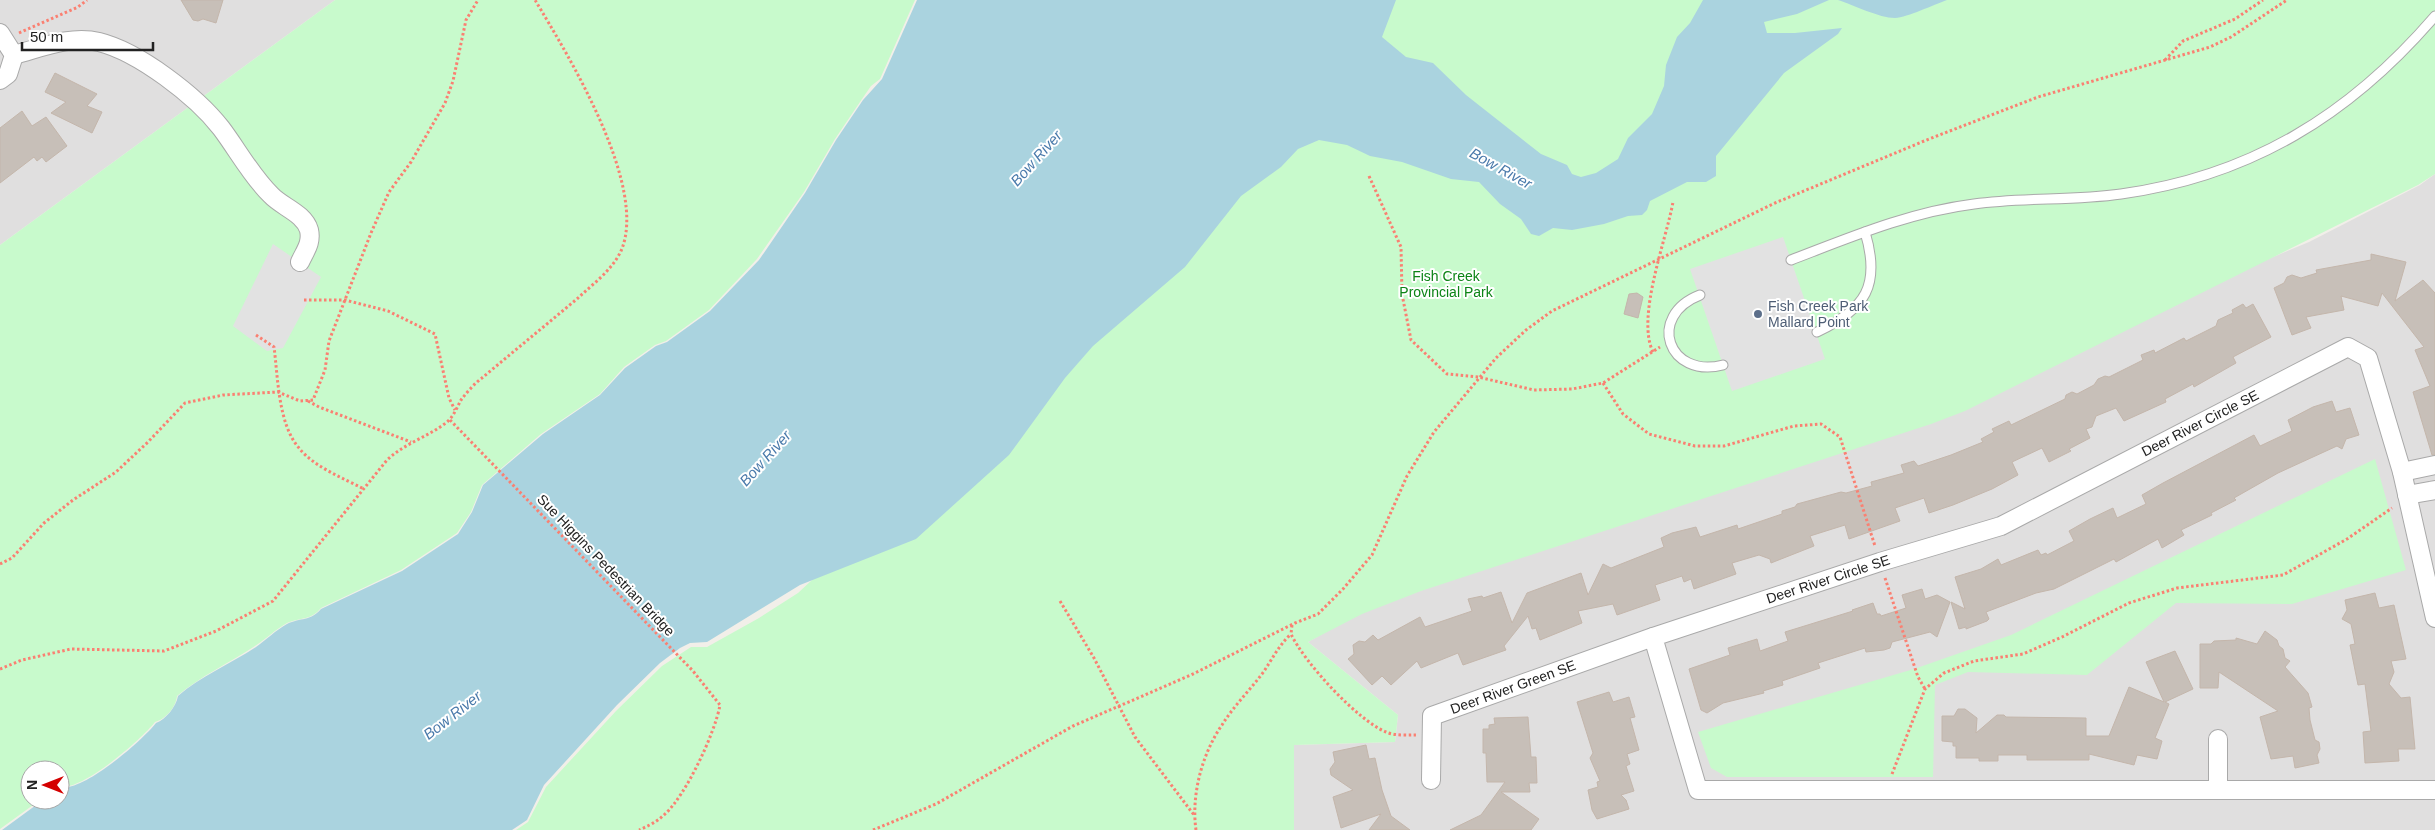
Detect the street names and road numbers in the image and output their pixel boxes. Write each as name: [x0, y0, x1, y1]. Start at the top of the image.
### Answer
street label: Deer River Circle SE: [2139, 387, 2261, 459]
street label: Sue Higgins Pedestrian Bridge: [534, 491, 678, 639]
street label: Deer River Circle SE: [1764, 551, 1892, 607]
street label: Deer River Green SE: [1448, 657, 1578, 717]

